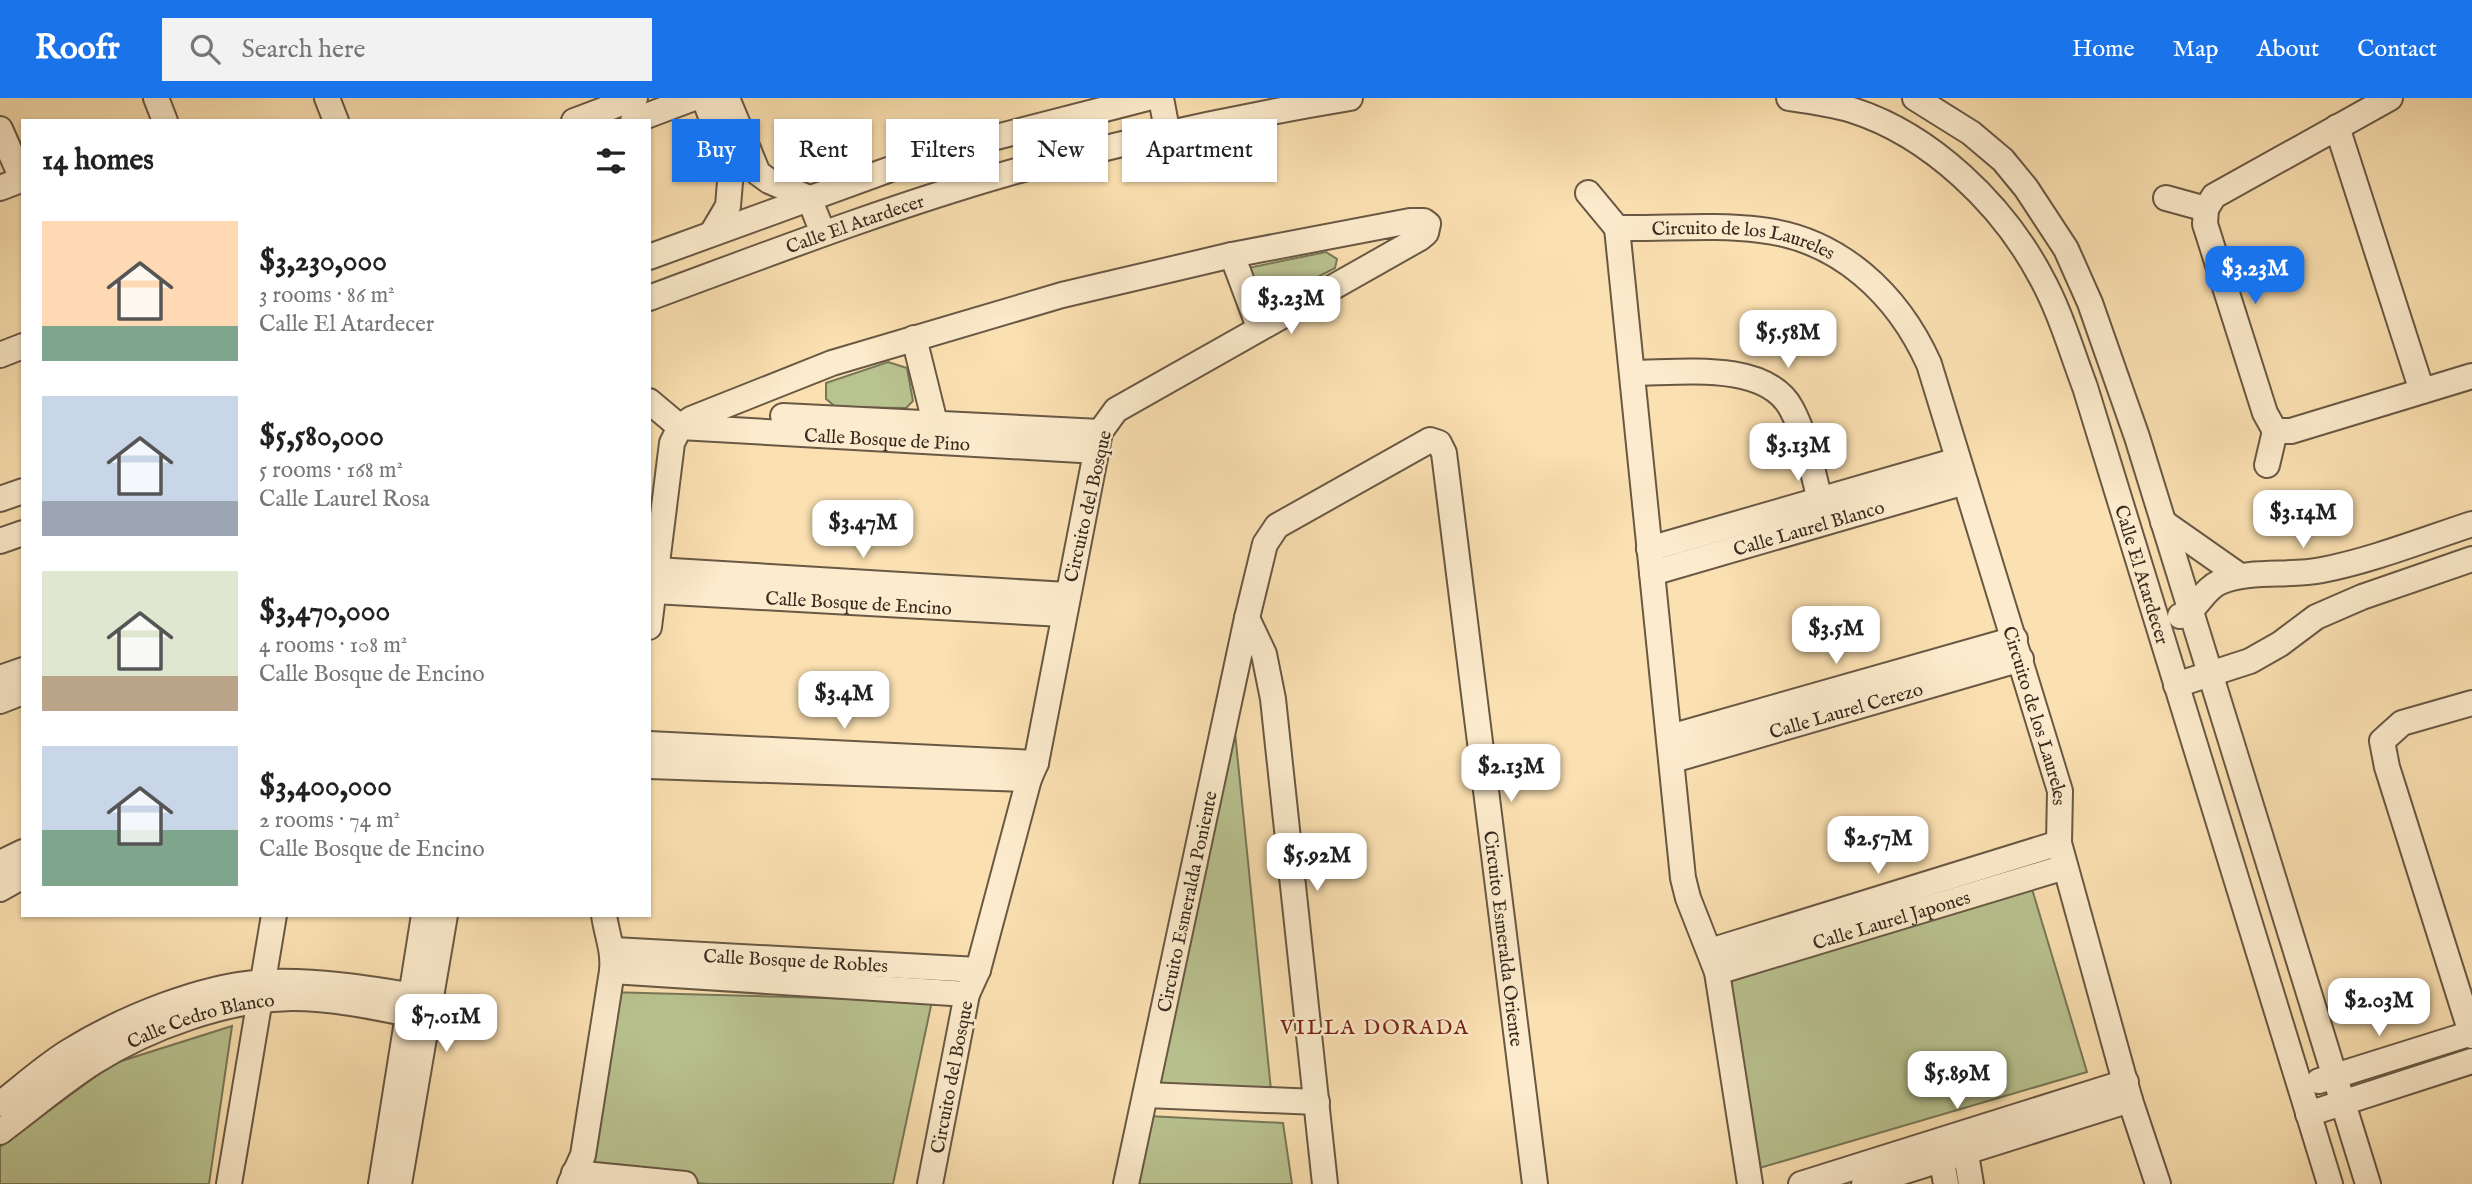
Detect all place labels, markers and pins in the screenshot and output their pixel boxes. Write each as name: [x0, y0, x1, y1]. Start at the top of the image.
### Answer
pin: $3.23M: [2198, 246, 2312, 306]
pin: $3.23M: [1234, 276, 1348, 336]
pin: $5.58M: [1731, 310, 1845, 370]
pin: $3.13M: [1741, 424, 1855, 483]
pin: $3.14M: [2246, 490, 2360, 550]
pin: $3.47M: [806, 500, 920, 560]
pin: $3.5M: [1787, 606, 1885, 666]
pin: $3.4M: [795, 672, 893, 731]
pin: $2.13M: [1454, 744, 1568, 804]
pin: $2.57M: [1821, 816, 1935, 876]
pin: $5.92M: [1260, 834, 1374, 893]
pin: $2.03M: [2322, 978, 2436, 1038]
pin: $7.01M: [389, 995, 503, 1054]
pin: $5.89M: [1900, 1052, 2014, 1111]

